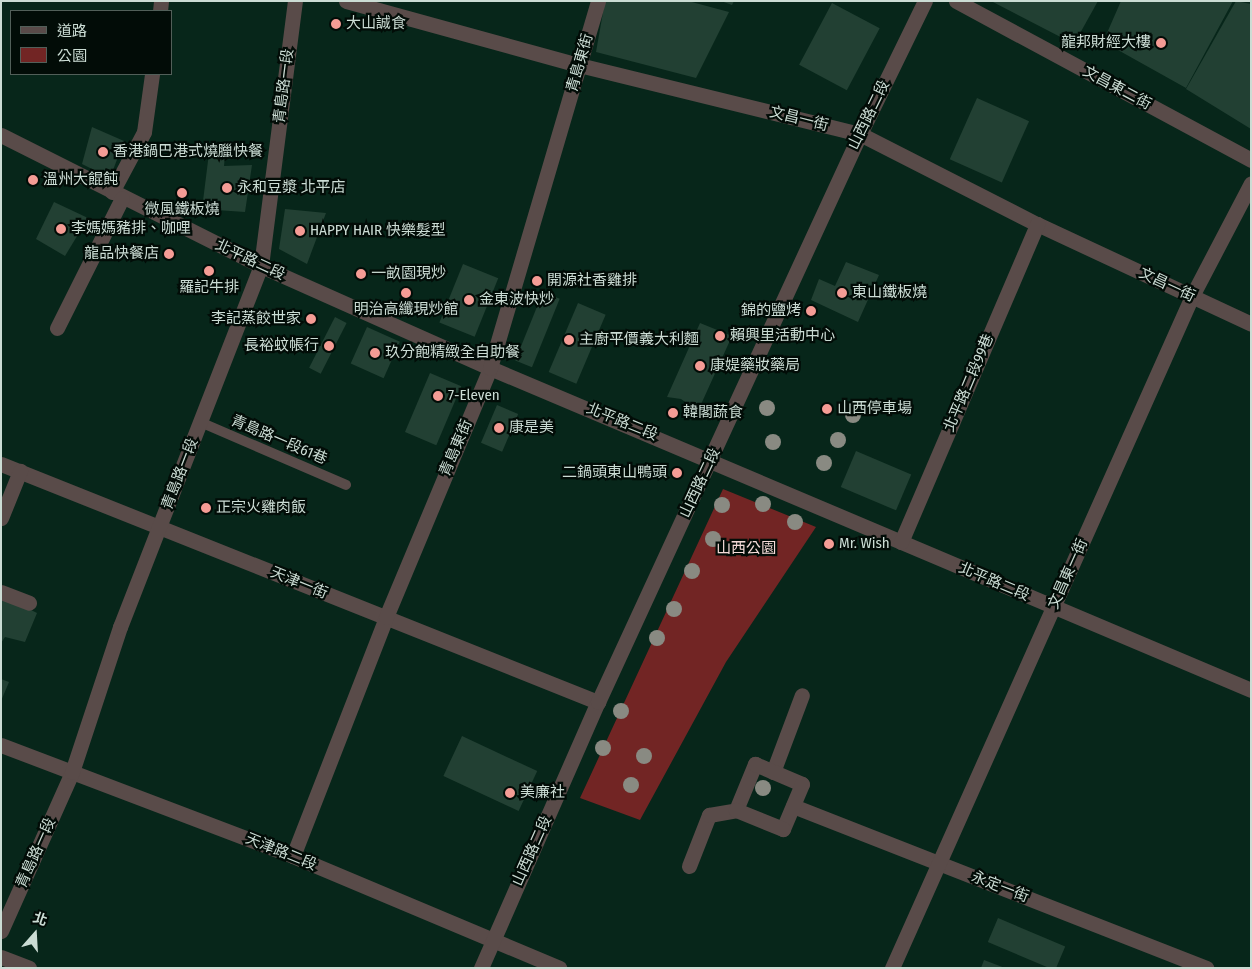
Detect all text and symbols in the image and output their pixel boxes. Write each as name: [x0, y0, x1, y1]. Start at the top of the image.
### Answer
legend: [10, 10, 172, 75]
place label: 大山誠食: [346, 15, 406, 33]
marker: 大山誠食: [330, 18, 342, 30]
text: 道路: [57, 22, 87, 40]
street label: 青島東街: [563, 32, 597, 94]
place label: 龍邦財經大樓: [1061, 34, 1151, 52]
marker: 龍邦財經大樓: [1155, 37, 1167, 49]
text: 公園: [57, 47, 87, 65]
street label: 青島路一段: [270, 48, 298, 124]
street label: 文昌東二街: [1080, 62, 1154, 114]
street label: 山西路二段: [844, 77, 894, 153]
street label: 文昌一街: [768, 103, 830, 135]
place label: 香港鍋巴港式燒臘快餐: [113, 143, 263, 161]
marker: 香港鍋巴港式燒臘快餐: [97, 146, 109, 158]
place label: 溫州大餛飩: [43, 171, 118, 189]
marker: 溫州大餛飩: [27, 174, 39, 186]
place label: 永和豆漿 北平店: [237, 179, 346, 197]
marker: 永和豆漿 北平店: [221, 182, 233, 194]
marker: 微風鐵板燒: [176, 187, 188, 199]
place label: 微風鐵板燒: [145, 201, 219, 219]
place label: 李媽媽豬排、咖哩: [71, 220, 191, 238]
place label: HAPPY HAIR 快樂髮型: [310, 222, 446, 240]
marker: 李媽媽豬排、咖哩: [55, 223, 67, 235]
marker: HAPPY HAIR 快樂髮型: [294, 225, 306, 237]
street label: 北平路二段: [212, 236, 288, 284]
place label: 龍品快餐店: [84, 245, 159, 263]
marker: 龍品快餐店: [163, 248, 175, 260]
street label: 文昌一街: [1136, 264, 1198, 306]
marker: 羅記牛排: [203, 265, 215, 277]
place label: 一畝園現炒: [371, 265, 446, 283]
marker: 一畝園現炒: [355, 268, 367, 280]
place label: 開源社香雞排: [547, 272, 637, 290]
marker: 開源社香雞排: [531, 275, 543, 287]
place label: 羅記牛排: [179, 279, 239, 297]
place label: 東山鐵板燒: [852, 284, 927, 302]
marker: 明治高纖現炒館: [400, 287, 412, 299]
marker: 東山鐵板燒: [836, 287, 848, 299]
place label: 金東波快炒: [479, 291, 554, 309]
marker: 金東波快炒: [463, 294, 475, 306]
place label: 明治高纖現炒館: [354, 301, 458, 319]
place label: 錦的鹽烤: [741, 302, 801, 320]
marker: 錦的鹽烤: [805, 305, 817, 317]
place label: 李記蒸餃世家: [211, 310, 301, 328]
marker: 李記蒸餃世家: [305, 313, 317, 325]
place label: 賴興里活動中心: [730, 327, 835, 345]
marker: 賴興里活動中心: [714, 330, 726, 342]
place label: 主廚平價義大利麵: [579, 331, 699, 349]
street label: 北平路二段99巷: [940, 331, 998, 435]
marker: 主廚平價義大利麵: [563, 334, 575, 346]
place label: 長裕蚊帳行: [244, 337, 319, 355]
marker: 長裕蚊帳行: [323, 340, 335, 352]
place label: 玖分飽精緻全自助餐: [385, 344, 520, 362]
marker: 玖分飽精緻全自助餐: [369, 347, 381, 359]
place label: 康媞藥妝藥局: [710, 357, 800, 375]
marker: 康媞藥妝藥局: [694, 360, 706, 372]
place label: 7-Eleven: [448, 387, 500, 405]
marker: 7-Eleven: [432, 390, 444, 402]
street label: 北平路二段: [584, 400, 660, 444]
place label: 山西停車場: [837, 400, 912, 418]
marker: 山西停車場: [821, 403, 833, 415]
place label: 韓閣蔬食: [683, 404, 743, 422]
marker: 韓閣蔬食: [667, 407, 679, 419]
street label: 青島路一段61巷: [228, 412, 330, 468]
street label: 青島東街: [436, 417, 476, 479]
place label: 康是美: [509, 419, 554, 437]
marker: 康是美: [493, 422, 505, 434]
street label: 青島路一段: [158, 436, 202, 512]
street label: 山西路二段: [676, 445, 724, 521]
place label: 二鍋頭東山鴨頭: [562, 464, 667, 482]
marker: 二鍋頭東山鴨頭: [671, 467, 683, 479]
place label: 正宗火雞肉飯: [216, 499, 306, 517]
marker: 正宗火雞肉飯: [200, 502, 212, 514]
place label: Mr. Wish: [839, 535, 890, 553]
street label: 文昌東一街: [1045, 536, 1091, 612]
marker: Mr. Wish: [823, 538, 835, 550]
park label: 山西公園: [716, 540, 776, 558]
street label: 北平路二段: [956, 559, 1032, 605]
street label: 天津一街: [268, 563, 330, 603]
place label: 美廉社: [520, 784, 565, 802]
marker: 美廉社: [504, 787, 516, 799]
street label: 山西路二段: [509, 813, 555, 889]
street label: 青島路一段: [13, 815, 59, 891]
street label: 天津路二段: [243, 830, 319, 874]
street label: 永定一街: [969, 868, 1031, 906]
north arrow: [10, 909, 60, 959]
text: 北: [31, 909, 49, 930]

